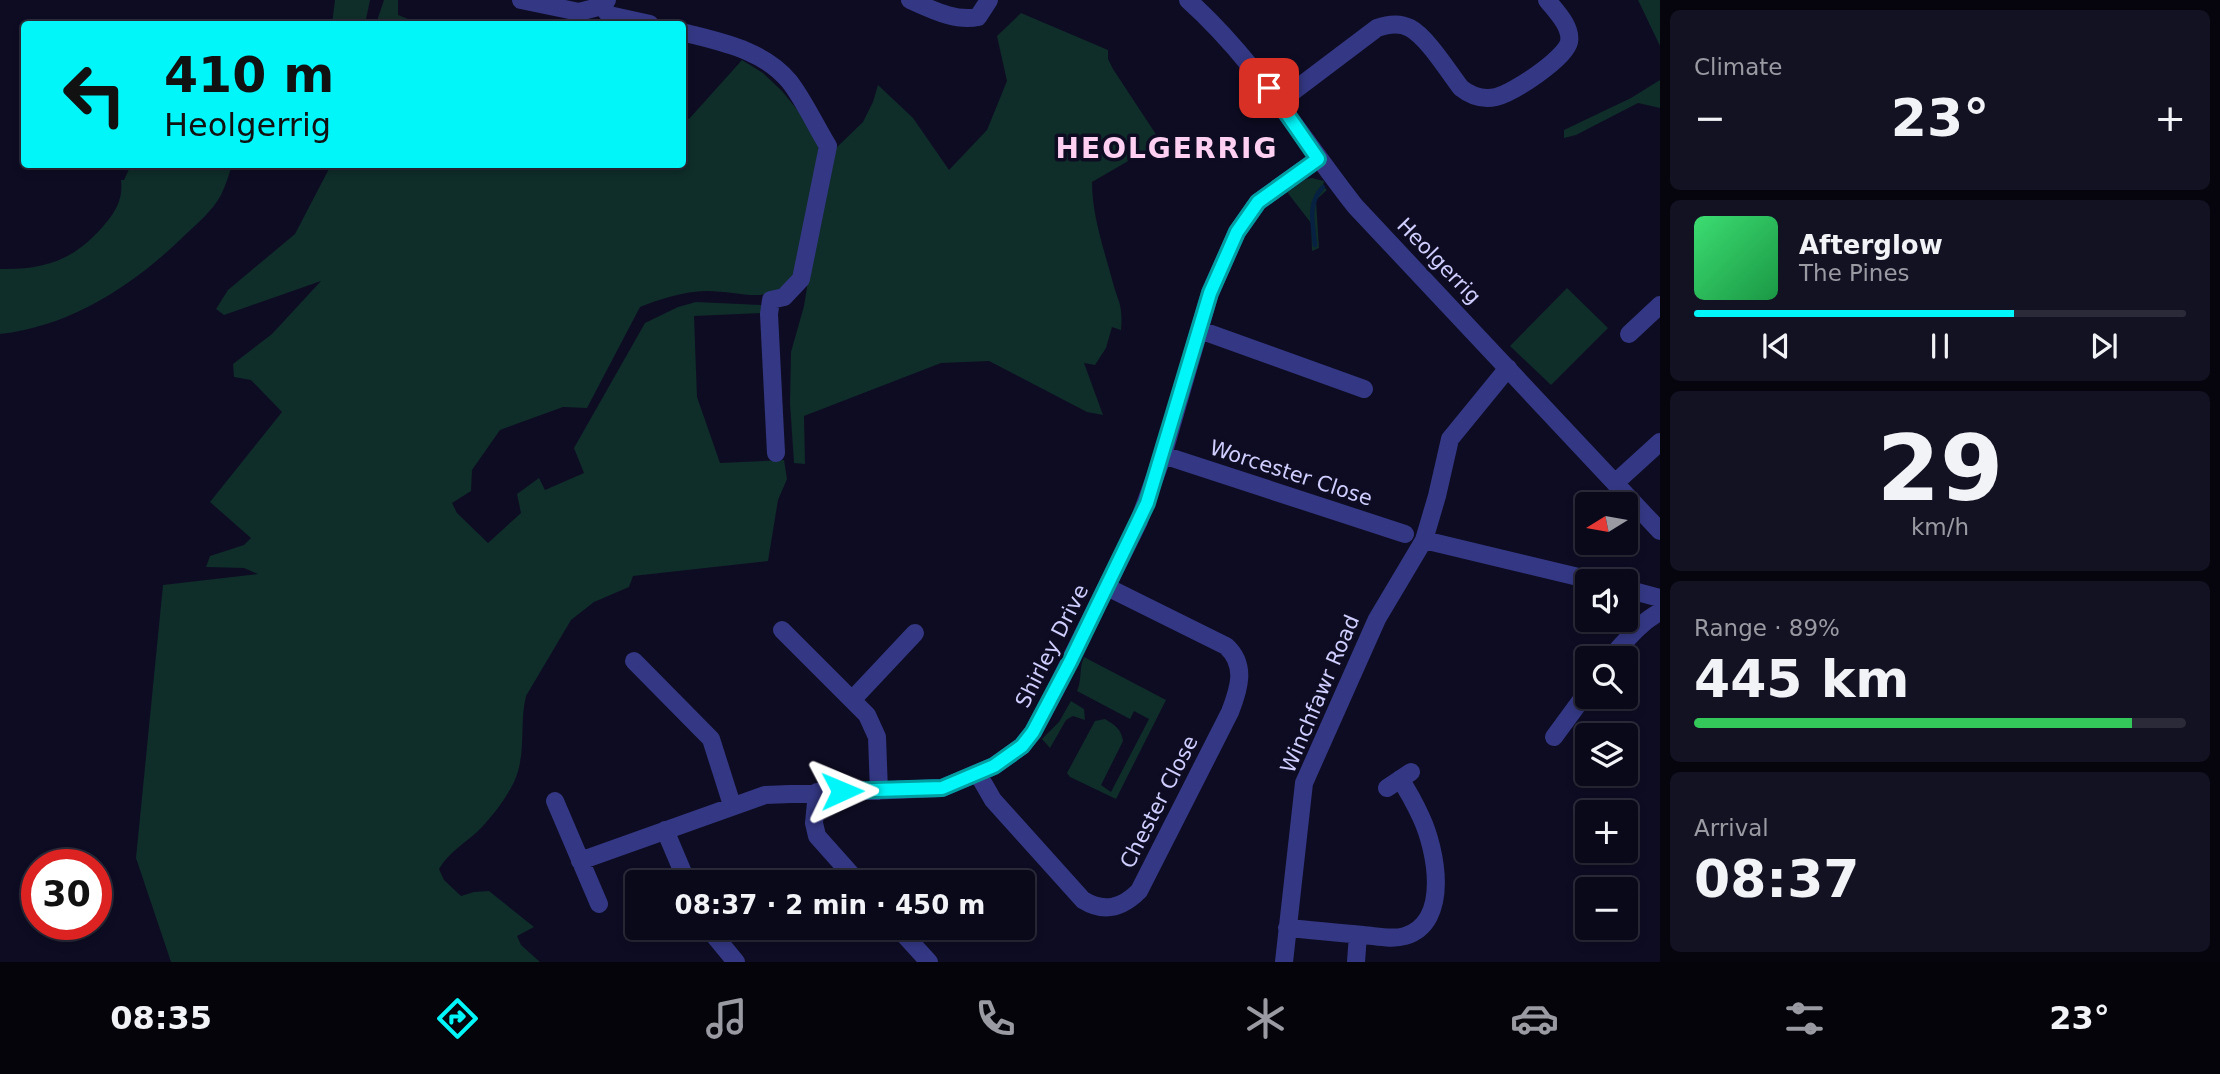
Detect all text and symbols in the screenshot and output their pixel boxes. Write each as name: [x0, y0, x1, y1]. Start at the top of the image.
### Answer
text: 410 m: [164, 47, 334, 104]
icon: left: [49, 49, 140, 140]
text: Climate: [1694, 54, 1783, 80]
pin: [1239, 58, 1299, 118]
icon: arrive: [1250, 69, 1288, 107]
text: 23°: [1891, 88, 1989, 148]
text: −: [1694, 96, 1726, 140]
text: +: [2154, 96, 2186, 140]
text: Heolgerrig: [164, 106, 331, 144]
district label: HEOLGERRIG: [1056, 132, 1278, 165]
street label: Heolgerrig: [1392, 213, 1486, 309]
text: Afterglow: [1799, 230, 1943, 260]
text: The Pines: [1799, 260, 1910, 286]
icon: previous: [1757, 327, 1795, 365]
icon: pause: [1921, 327, 1959, 365]
icon: next: [2085, 327, 2123, 365]
text: 29: [1877, 416, 2003, 521]
street label: Worcester Close: [1207, 435, 1375, 511]
north arrow: [1575, 492, 1638, 555]
map controls: [1575, 492, 1638, 940]
text: km/h: [1911, 514, 1969, 540]
button: sound: [1575, 569, 1638, 632]
street label: Shirley Drive: [1011, 580, 1093, 712]
street label: Winchfawr Road: [1276, 611, 1364, 777]
text: Range · 89%: [1694, 615, 1840, 641]
button: search: [1575, 646, 1638, 709]
text: 445 km: [1694, 649, 1909, 709]
button: layers: [1575, 723, 1638, 786]
street label: Chester Close: [1115, 732, 1203, 872]
position arrow: [805, 754, 879, 828]
button: +: [1575, 800, 1638, 863]
text: Arrival: [1694, 815, 1769, 841]
speed limit sign: 30: [21, 849, 112, 940]
text: 08:37: [1694, 849, 1860, 909]
button: −: [1575, 877, 1638, 940]
text: 08:37 · 2 min · 450 m: [675, 890, 985, 920]
icon: directions: [433, 994, 482, 1043]
icon: music: [702, 994, 751, 1043]
icon: phone: [971, 994, 1020, 1043]
icon: climate: [1241, 994, 1290, 1043]
icon: car: [1510, 994, 1559, 1043]
icon: filters: [1780, 994, 1829, 1043]
text: 08:35: [110, 999, 212, 1037]
text: 23°: [2049, 999, 2110, 1037]

